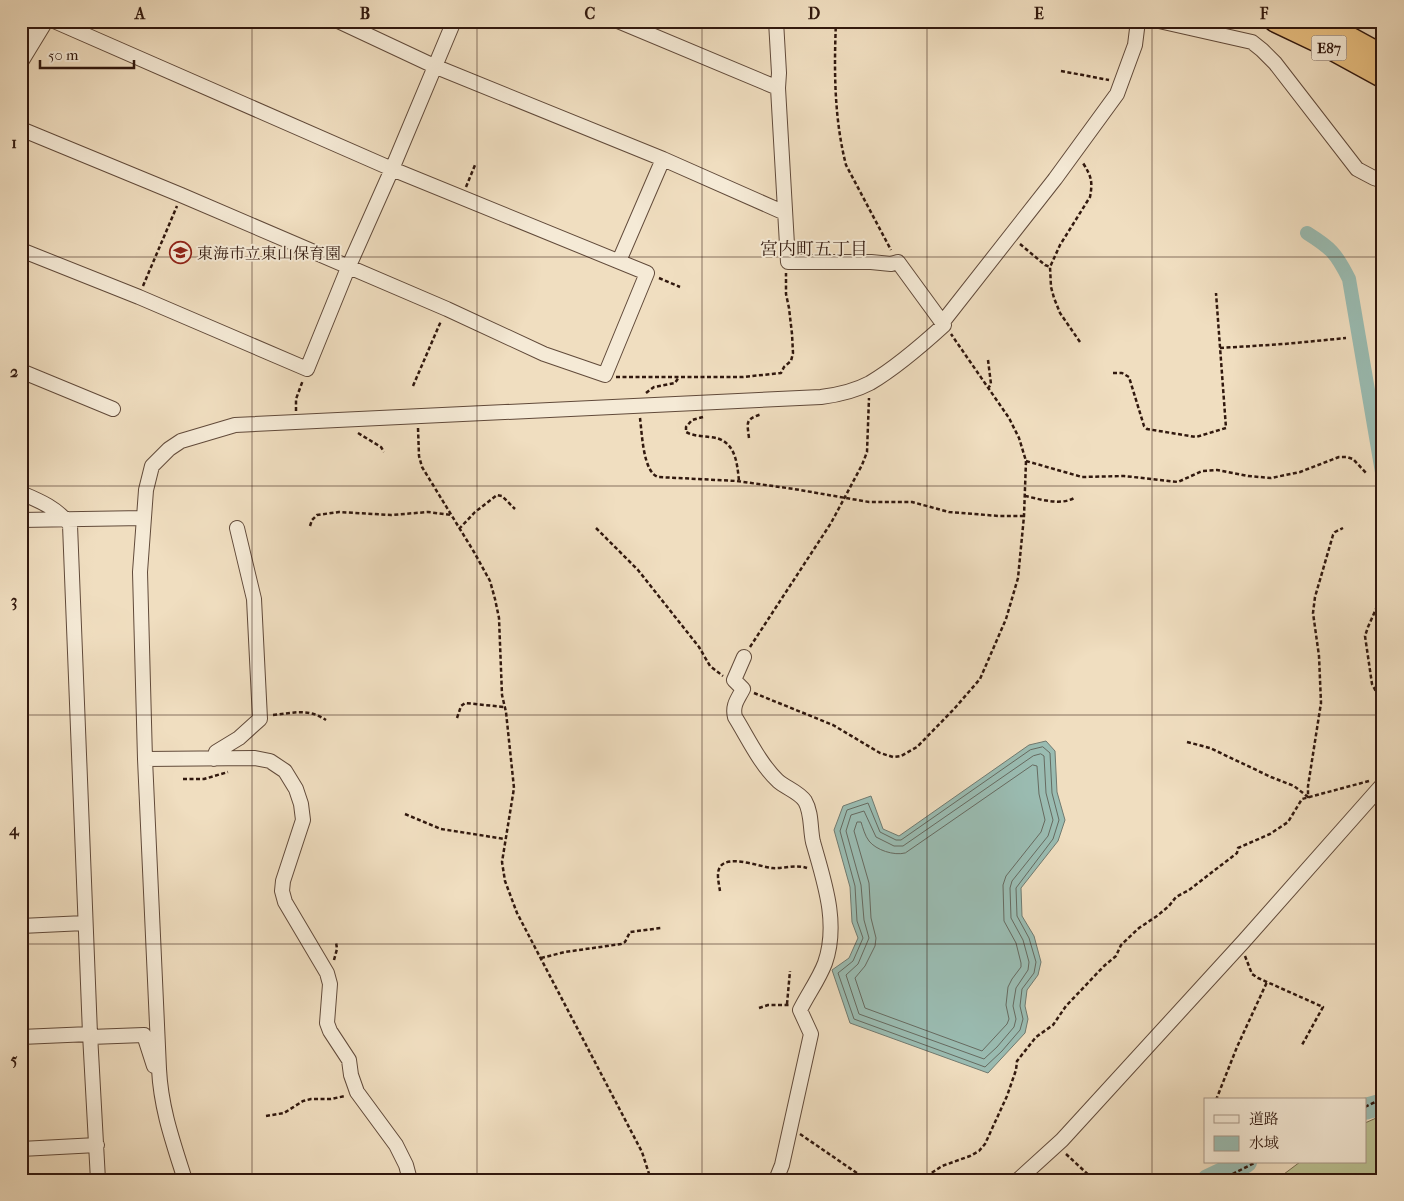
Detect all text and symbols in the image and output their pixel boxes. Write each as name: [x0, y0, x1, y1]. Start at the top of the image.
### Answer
text: A: [134, 4, 146, 23]
text: B: [360, 4, 370, 23]
text: C: [585, 4, 596, 23]
text: D: [808, 4, 820, 23]
text: E: [1034, 4, 1044, 23]
text: F: [1259, 4, 1269, 23]
road number: E87: [1312, 36, 1346, 60]
scale bar: [40, 38, 134, 70]
text: 50 m: [48, 46, 79, 64]
text: 1: [11, 133, 17, 152]
district label: 宮内町五丁目: [760, 239, 868, 260]
school or university icon: 東海市立東山保育園: [169, 241, 193, 265]
place label: 東海市立東山保育園: [197, 244, 341, 263]
text: 2: [10, 362, 18, 381]
text: 3: [11, 591, 17, 611]
text: 4: [8, 820, 20, 840]
text: 5: [11, 1050, 18, 1069]
legend: [1204, 1098, 1366, 1164]
text: 道路: [1249, 1110, 1279, 1128]
text: 水域: [1249, 1134, 1279, 1152]

